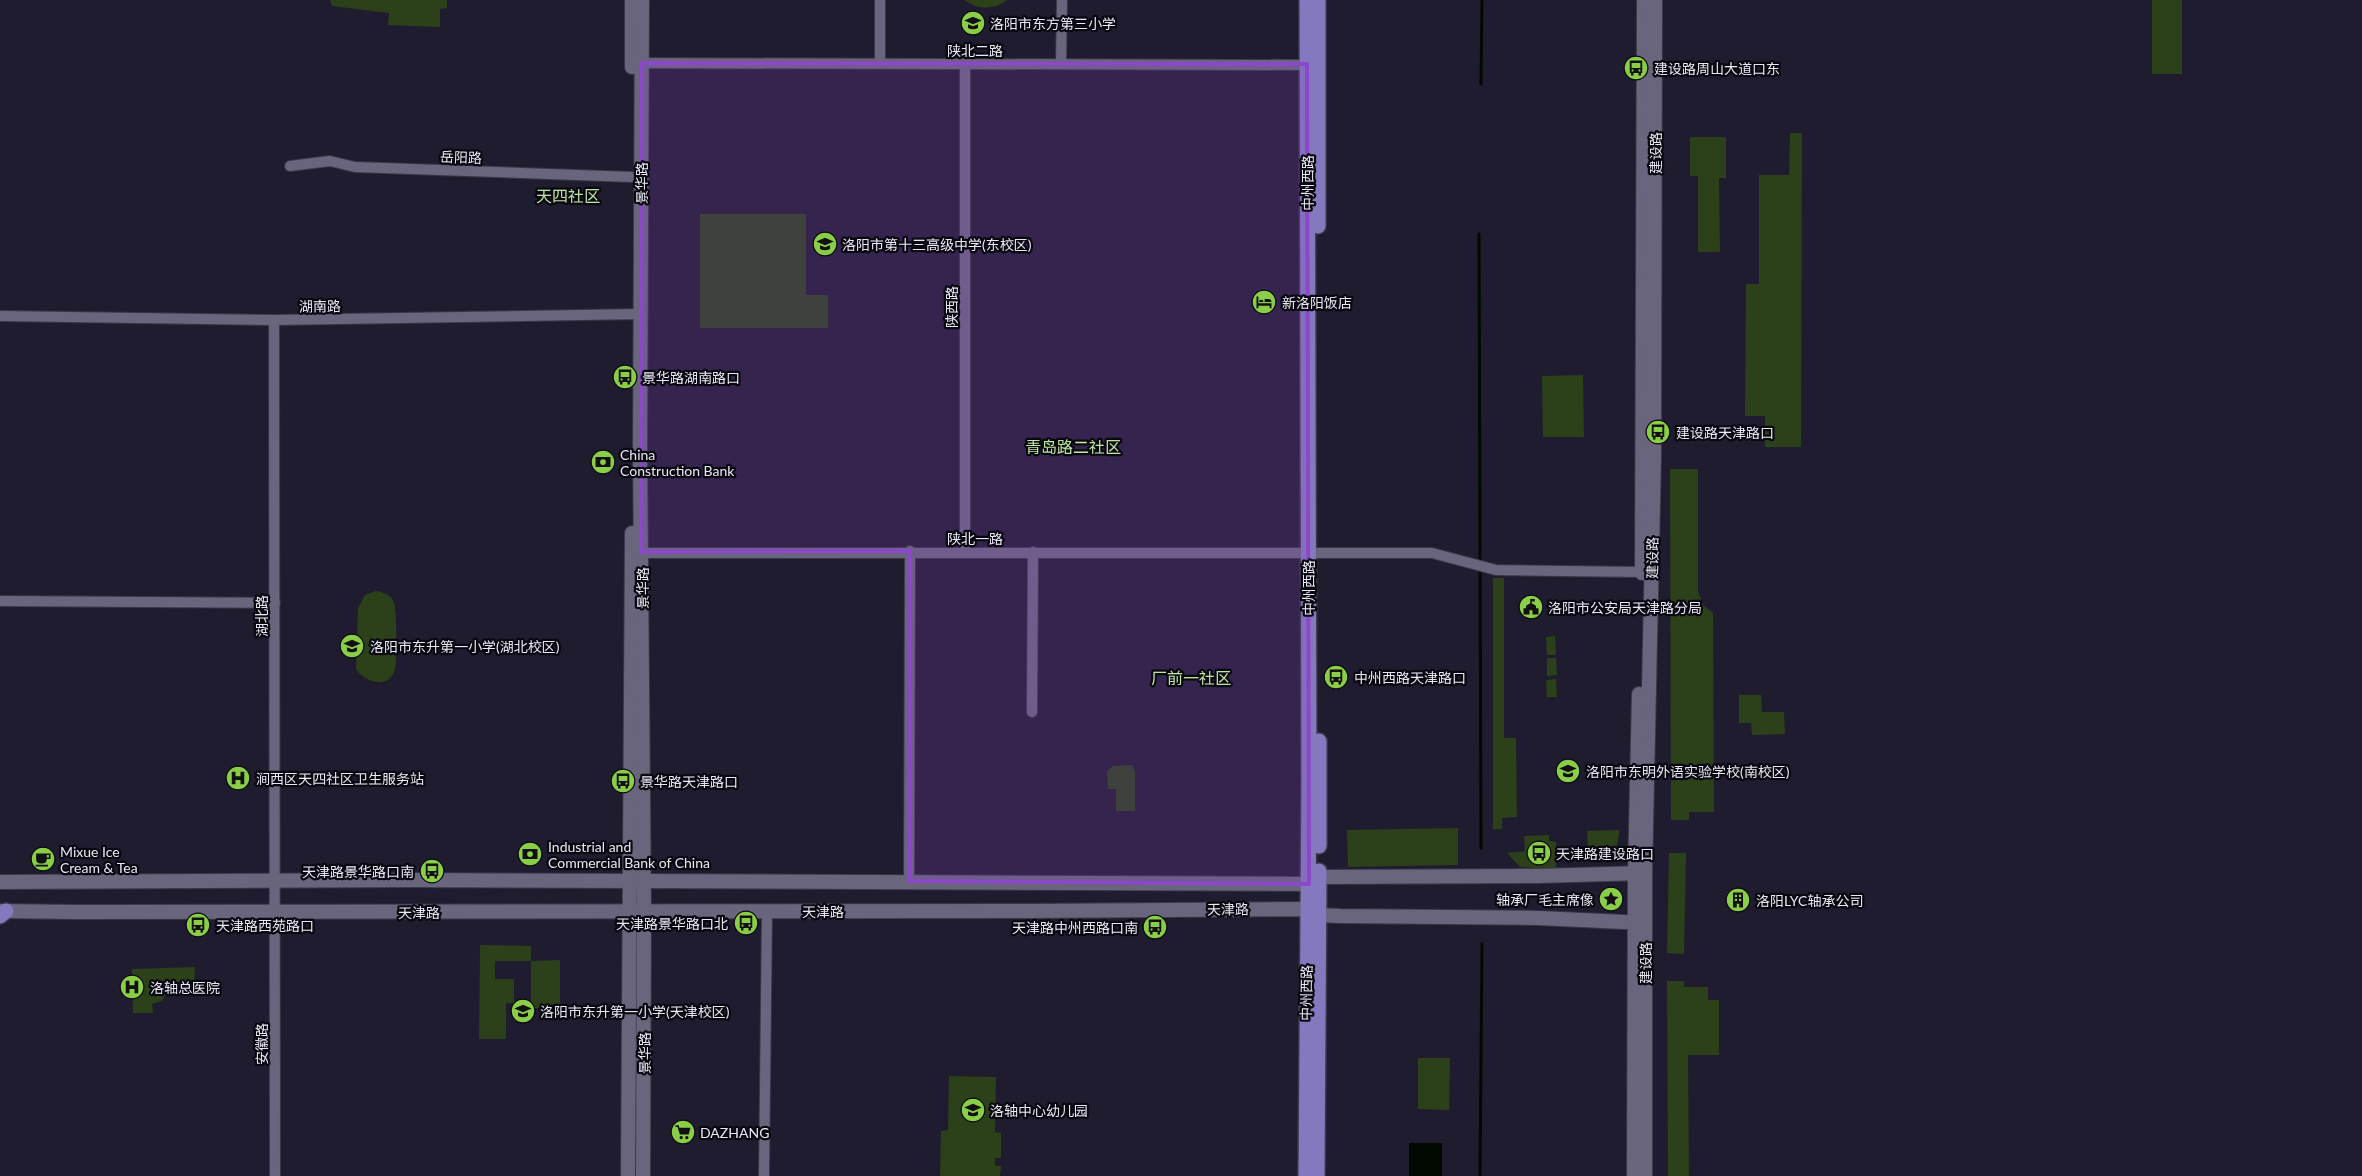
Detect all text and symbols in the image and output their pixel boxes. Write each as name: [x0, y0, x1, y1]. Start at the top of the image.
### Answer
school or university icon: 洛阳市东方第三小学: [960, 10, 986, 36]
place label: 洛阳市东方第三小学: [990, 15, 1116, 32]
street label: 陕北二路: [947, 42, 1003, 59]
bus stop icon: 建设路周山大道口东: [1623, 55, 1649, 81]
place label: 建设路周山大道口东: [1654, 60, 1780, 77]
street label: 建设路: [1647, 132, 1664, 174]
street label: 岳阳路: [440, 148, 482, 166]
street label: 中州西路: [1299, 155, 1316, 211]
street label: 景华路: [633, 162, 650, 204]
district label: 天四社区: [536, 186, 600, 205]
school or university icon: 洛阳市第十三高级中学(东校区): [812, 231, 838, 257]
place label: 洛阳市第十三高级中学(东校区): [842, 236, 1032, 253]
street label: 陕西路: [943, 286, 960, 328]
hotel icon: 新洛阳饭店: [1251, 289, 1277, 315]
place label: 新洛阳饭店: [1282, 294, 1352, 311]
street label: 湖南路: [299, 297, 341, 315]
bus stop icon: 景华路湖南路口: [612, 364, 638, 390]
place label: 景华路湖南路口: [642, 369, 740, 386]
bus stop icon: 建设路天津路口: [1645, 419, 1671, 445]
place label: 建设路天津路口: [1676, 424, 1774, 441]
district label: 青岛路二社区: [1025, 437, 1121, 456]
place label: China Construction Bank: [620, 446, 735, 479]
bank icon: China Construction Bank: [590, 449, 616, 475]
street label: 陕北一路: [947, 530, 1003, 547]
street label: 建设路: [1643, 537, 1661, 579]
street label: 中州西路: [1300, 560, 1317, 616]
street label: 景华路: [634, 567, 651, 609]
public building icon: 洛阳市公安局天津路分局: [1518, 594, 1544, 620]
street label: 湖北路: [253, 595, 270, 637]
place label: 洛阳市公安局天津路分局: [1548, 599, 1702, 616]
school or university icon: 洛阳市东升第一小学(湖北校区): [339, 633, 365, 659]
place label: 洛阳市东升第一小学(湖北校区): [370, 638, 560, 655]
bus stop icon: 中州西路天津路口: [1323, 664, 1349, 690]
district label: 厂前一社区: [1151, 668, 1231, 687]
place label: 中州西路天津路口: [1354, 669, 1466, 686]
school or university icon: 洛阳市东明外语实验学校(南校区): [1555, 758, 1581, 784]
place label: 洛阳市东明外语实验学校(南校区): [1586, 763, 1790, 780]
hospital icon: 涧西区天四社区卫生服务站: [225, 765, 251, 791]
bus stop icon: 景华路天津路口: [610, 768, 636, 794]
place label: 涧西区天四社区卫生服务站: [256, 770, 424, 787]
place label: 景华路天津路口: [640, 773, 738, 790]
place label: Industrial and Commercial Bank of China: [548, 838, 710, 871]
bus stop icon: 天津路建设路口: [1526, 840, 1552, 866]
bank icon: Industrial and Commercial Bank of China: [517, 841, 543, 867]
place label: Mixue Ice Cream & Tea: [60, 843, 138, 876]
place label: 天津路建设路口: [1556, 845, 1654, 862]
cafe icon: Mixue Ice Cream & Tea: [30, 846, 56, 872]
bus stop icon: 天津路景华路口南: [419, 858, 445, 884]
place label: 天津路景华路口南: [302, 863, 414, 880]
place icon: 轴承厂毛主席像: [1598, 886, 1624, 912]
building icon: 洛阳LYC轴承公司: [1725, 887, 1751, 913]
place label: 轴承厂毛主席像: [1496, 891, 1594, 908]
place label: 洛阳LYC轴承公司: [1756, 892, 1863, 909]
street label: 天津路: [1207, 900, 1249, 918]
street label: 天津路: [802, 903, 844, 920]
street label: 天津路: [398, 904, 440, 921]
bus stop icon: 天津路景华路口北: [733, 910, 759, 936]
bus stop icon: 天津路西苑路口: [185, 912, 211, 938]
bus stop icon: 天津路中州西路口南: [1142, 914, 1168, 940]
place label: 天津路景华路口北: [616, 915, 728, 932]
place label: 天津路西苑路口: [216, 917, 314, 934]
place label: 天津路中州西路口南: [1012, 919, 1138, 936]
street label: 建设路: [1637, 942, 1654, 984]
street label: 中州西路: [1297, 965, 1315, 1021]
hospital icon: 洛轴总医院: [119, 974, 145, 1000]
place label: 洛轴总医院: [150, 979, 220, 996]
school or university icon: 洛阳市东升第一小学(天津校区): [510, 998, 536, 1024]
place label: 洛阳市东升第一小学(天津校区): [540, 1003, 730, 1020]
street label: 安徽路: [253, 1023, 270, 1065]
street label: 景华路: [636, 1032, 653, 1074]
school or university icon: 洛轴中心幼儿园: [960, 1097, 986, 1123]
place label: 洛轴中心幼儿园: [990, 1102, 1088, 1119]
supermarket icon: DAZHANG: [670, 1119, 696, 1145]
place label: DAZHANG: [700, 1124, 769, 1141]

